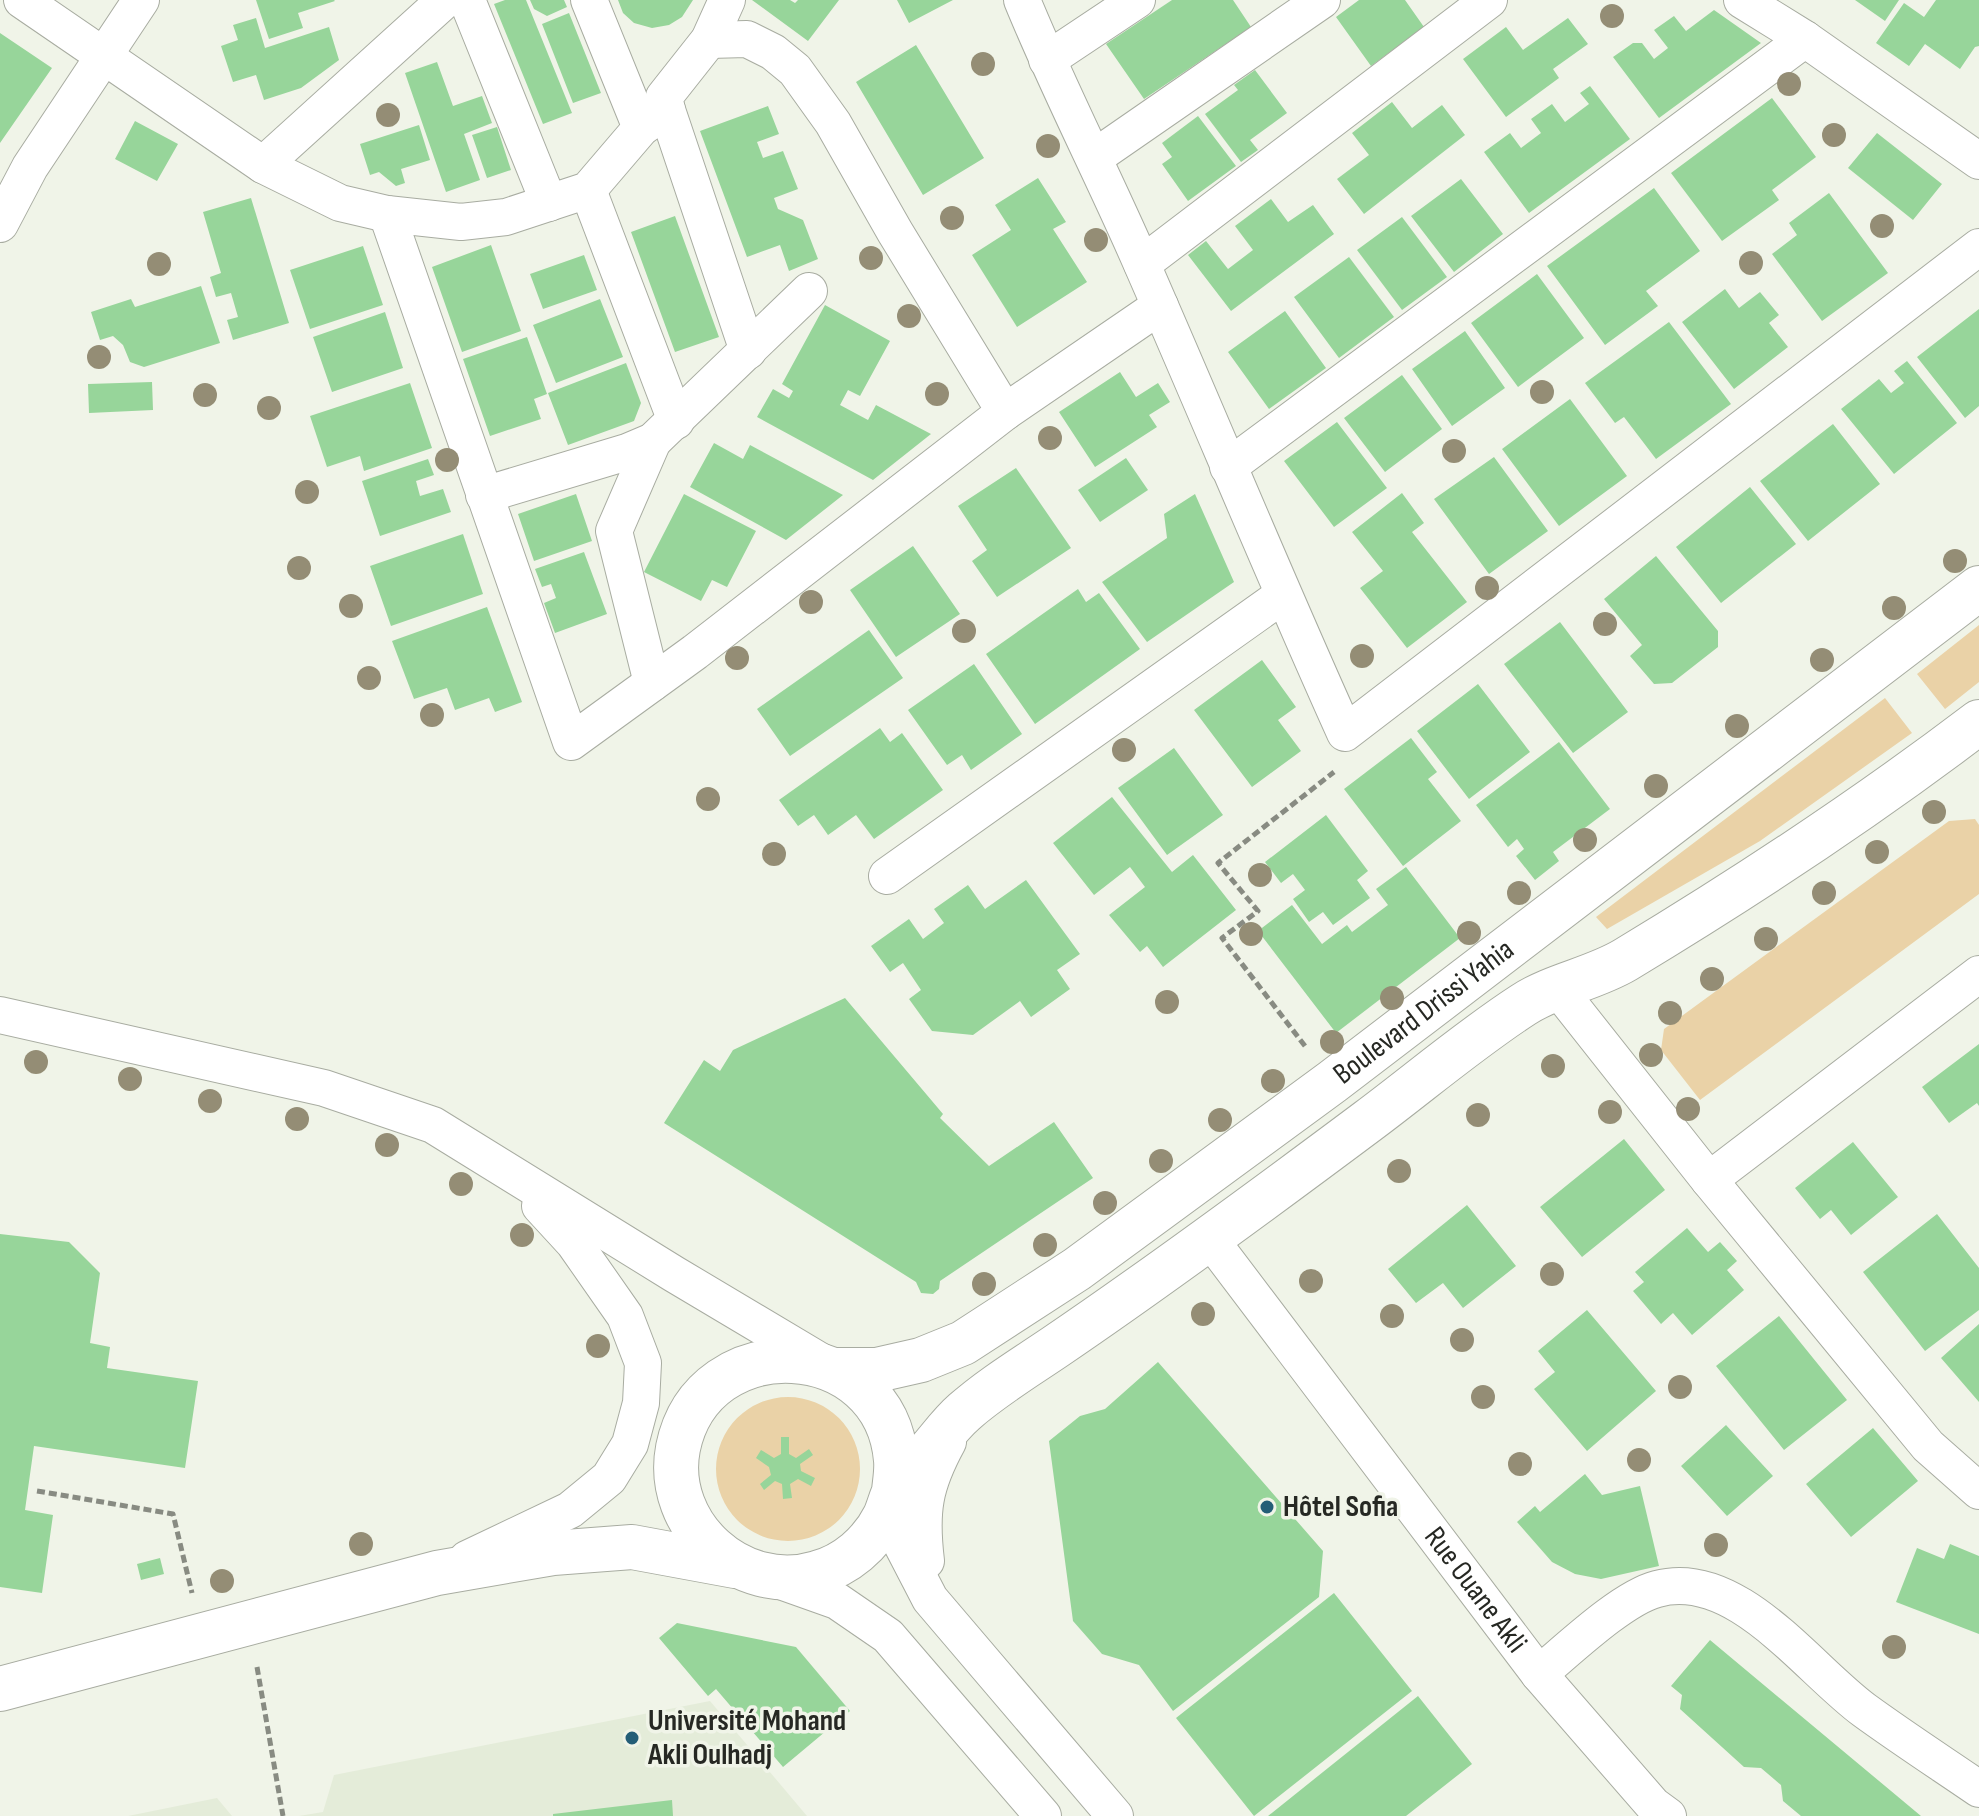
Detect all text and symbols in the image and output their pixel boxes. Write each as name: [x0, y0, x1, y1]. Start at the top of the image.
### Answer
street label: Boulevard Drissi Yahia: [1326, 932, 1521, 1092]
place label: Hôtel Sofia: [1283, 1489, 1398, 1525]
marker: Hôtel Sofia: [1258, 1498, 1276, 1516]
street label: Rue Ouane Akli: [1416, 1520, 1535, 1660]
place label: Université Mohand Akli Oulhadj: [647, 1703, 846, 1773]
marker: Université Mohand Akli Oulhadj: [623, 1729, 641, 1747]

